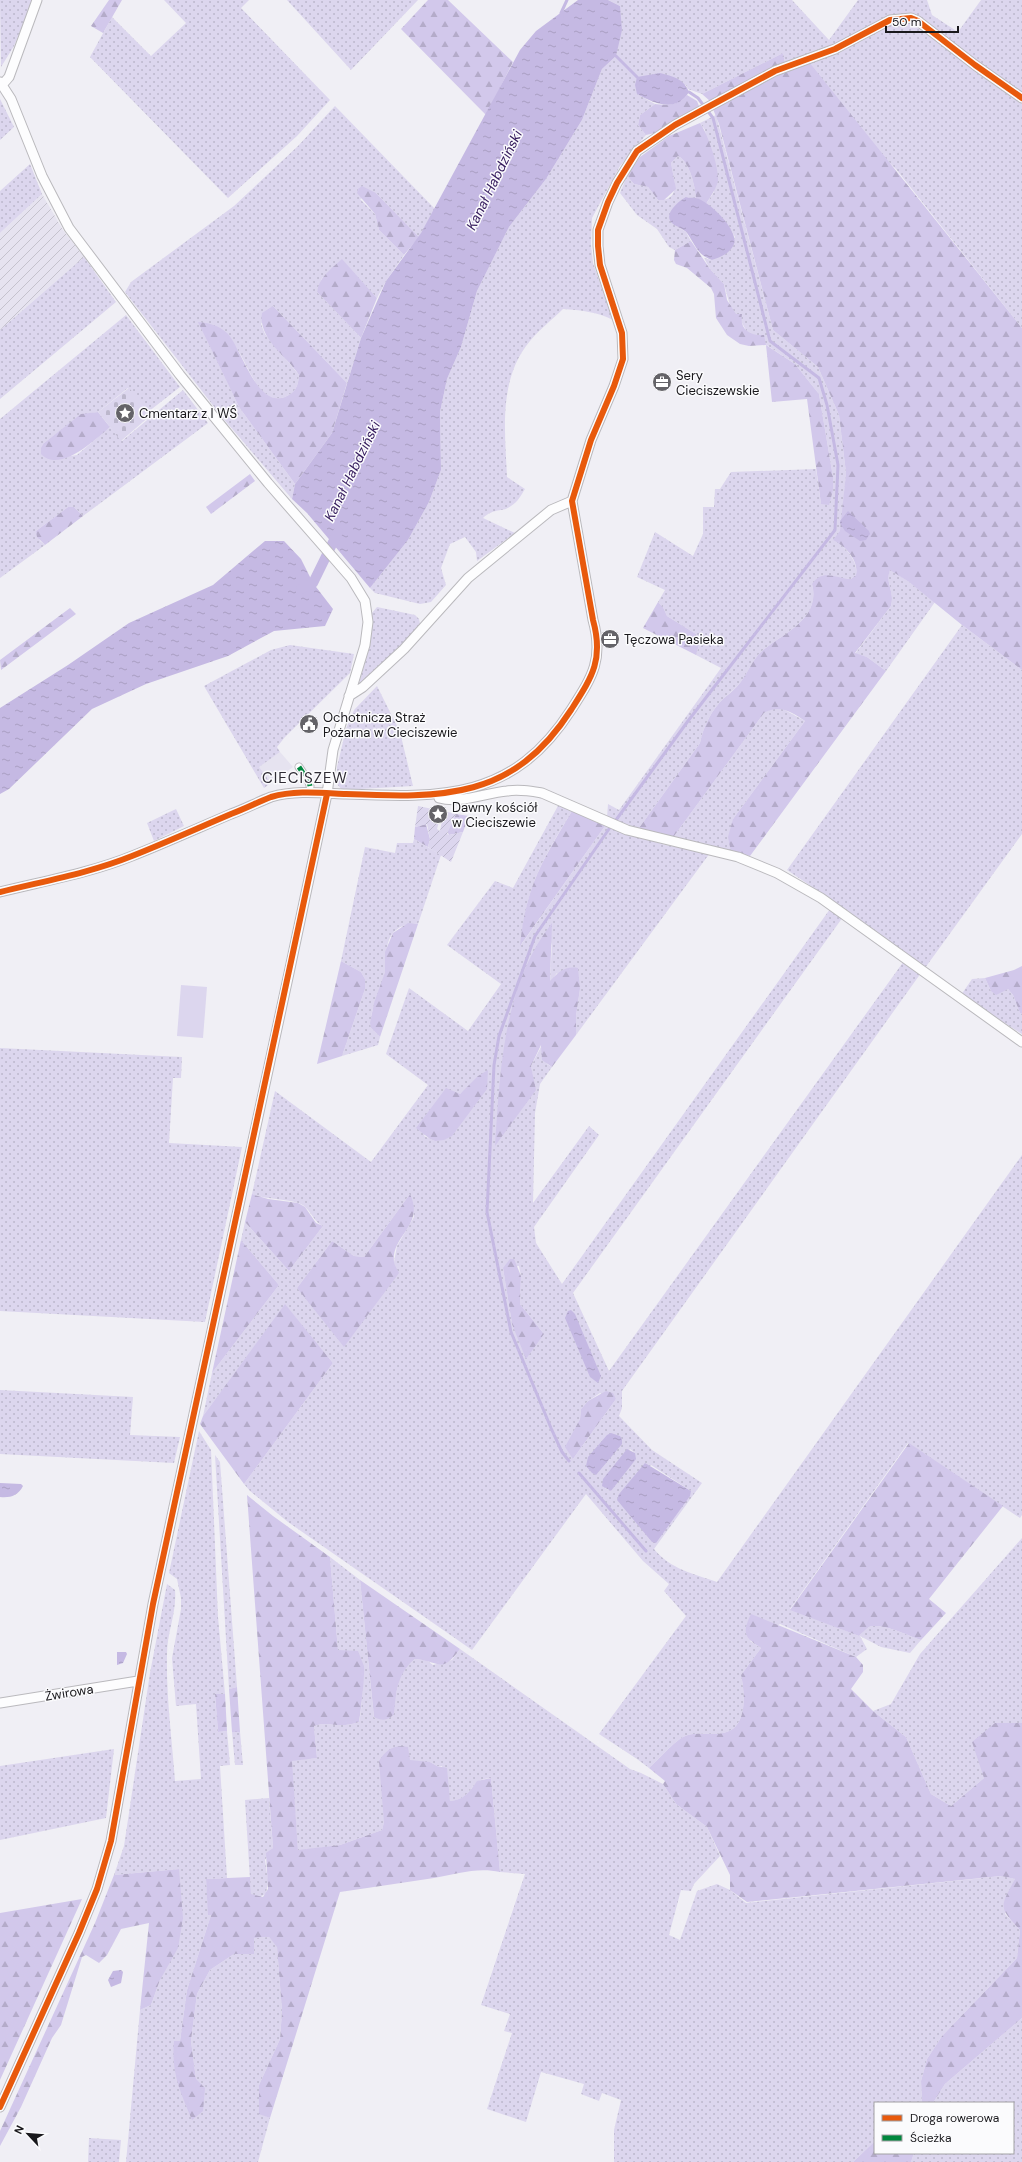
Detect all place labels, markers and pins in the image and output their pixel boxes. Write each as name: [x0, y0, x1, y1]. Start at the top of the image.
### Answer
place label: Sery Cieciszewskie: [676, 367, 760, 399]
office icon: Sery Cieciszewskie: [651, 371, 673, 393]
place icon: Cmentarz z I WŚ: [114, 402, 136, 424]
place label: Cmentarz z I WŚ: [139, 405, 237, 422]
office icon: Tęczowa Pasieka: [599, 628, 621, 650]
place label: Tęczowa Pasieka: [624, 631, 724, 648]
place label: Ochotnicza Straż Pożarna w Cieciszewie: [323, 709, 458, 741]
public building icon: Ochotnicza Straż Pożarna w Cieciszewie: [298, 713, 320, 735]
place label: Dawny kościół w Cieciszewie: [452, 799, 538, 831]
place icon: Dawny kościół w Cieciszewie: [427, 803, 449, 825]

